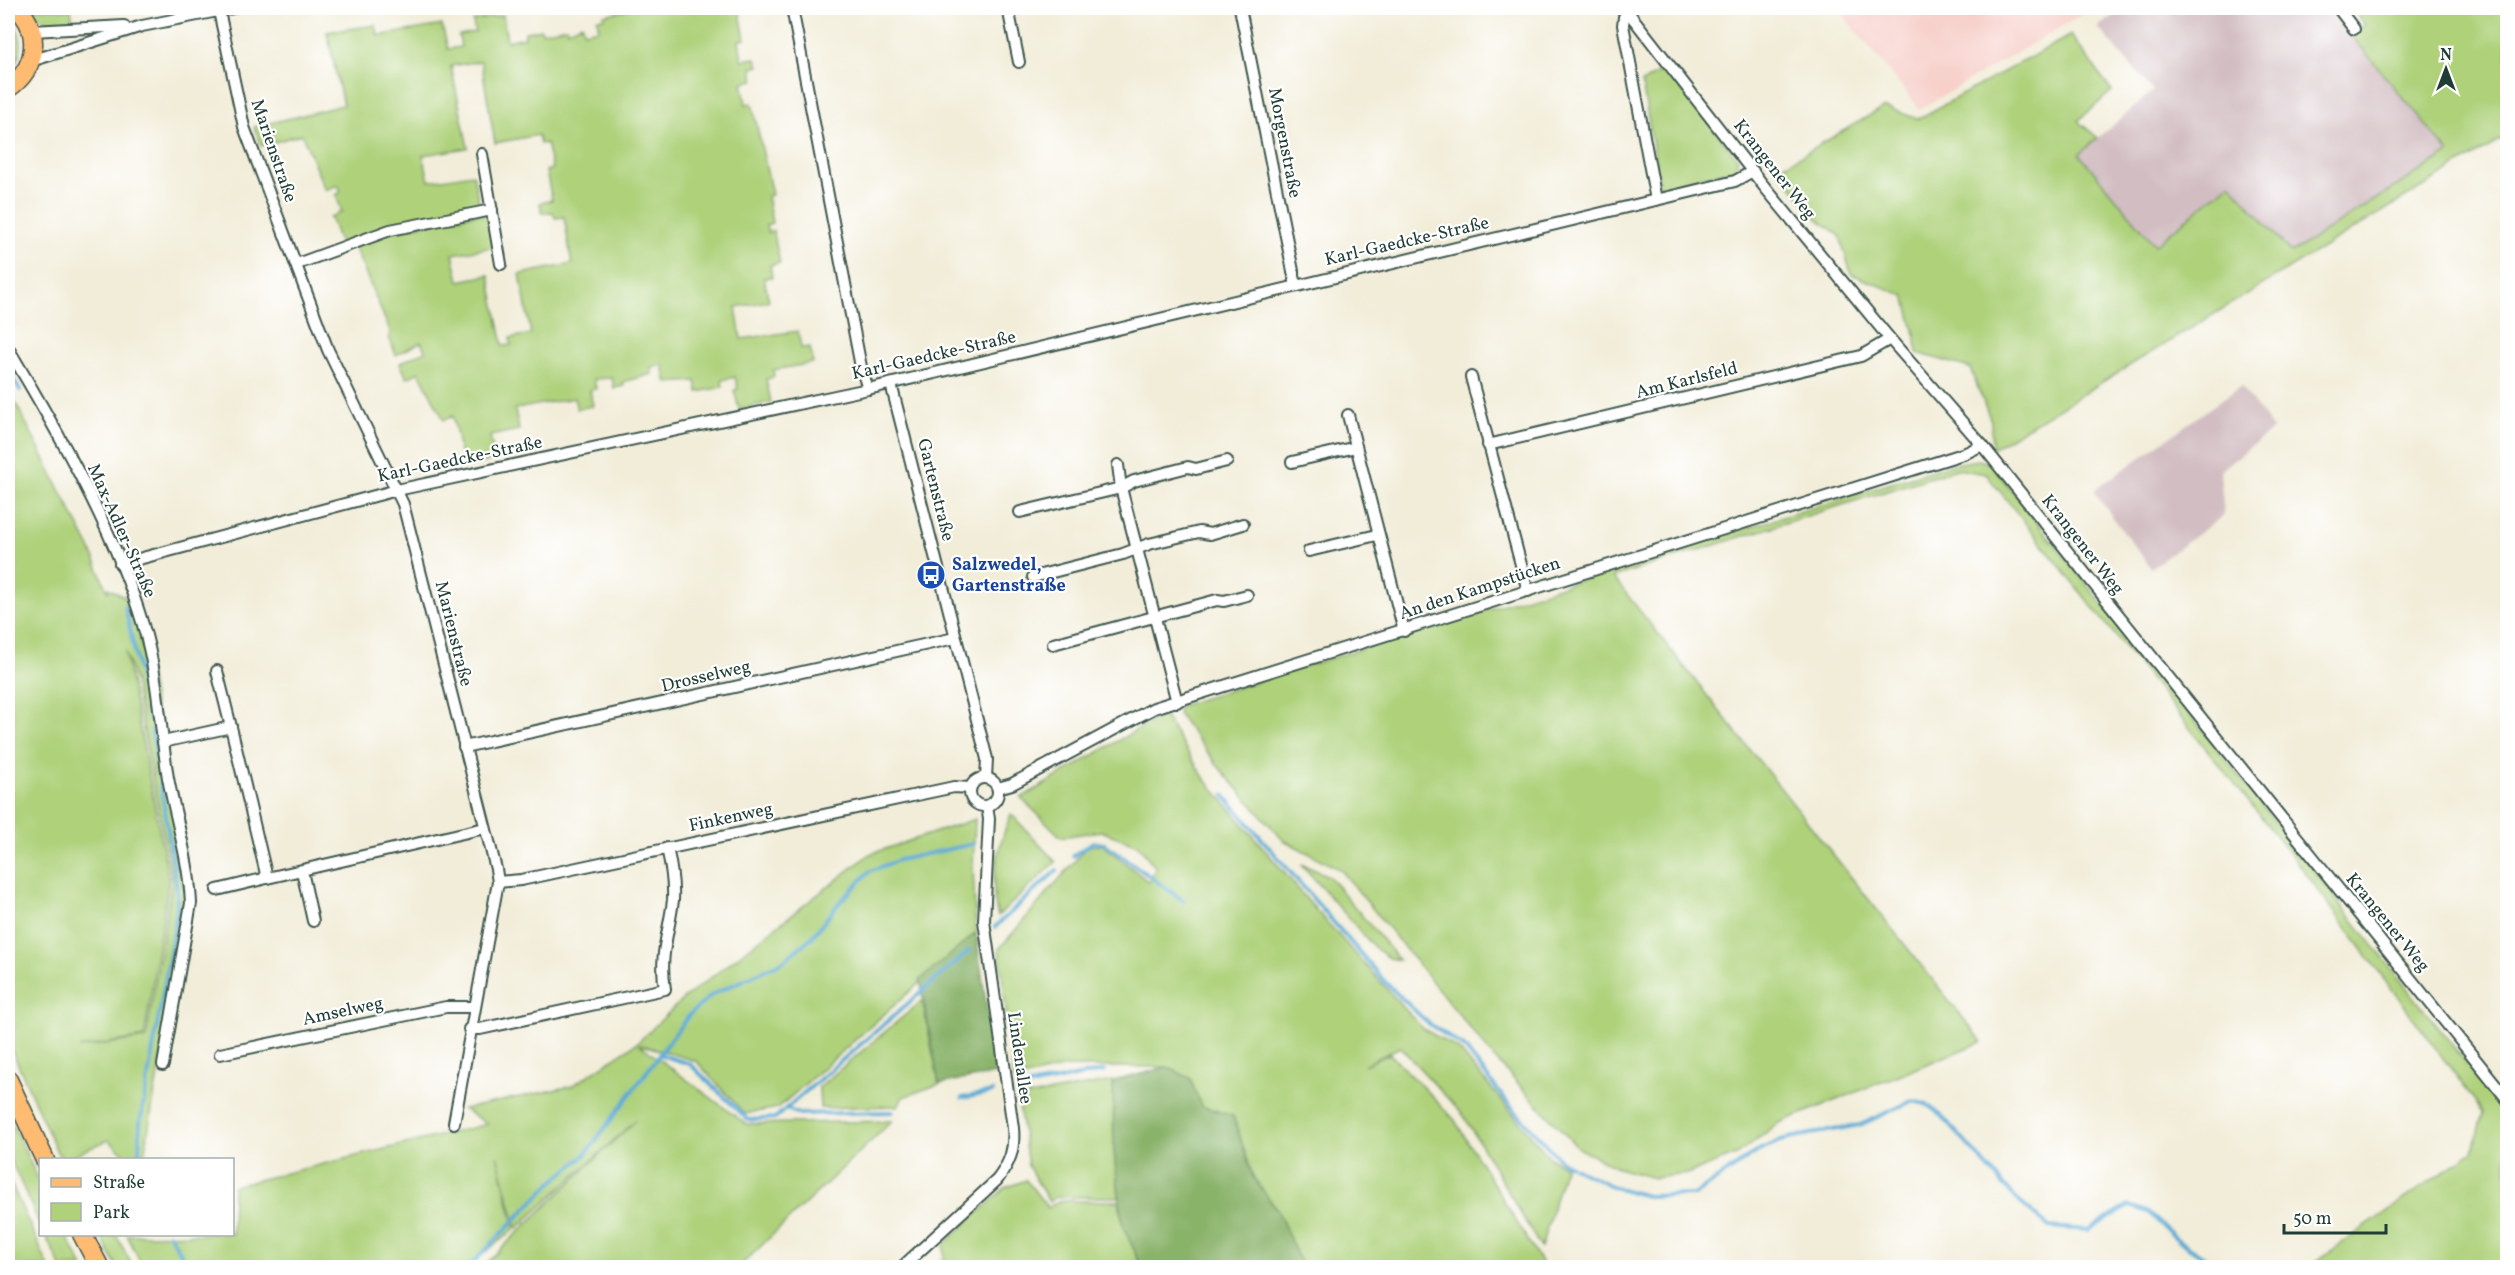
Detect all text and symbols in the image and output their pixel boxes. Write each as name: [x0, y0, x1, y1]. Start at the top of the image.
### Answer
north arrow: [2416, 39, 2476, 99]
text: N: [2440, 45, 2452, 67]
street label: Morgenstraße: [1261, 86, 1307, 200]
street label: Marienstraße: [244, 96, 302, 206]
street label: Krangener Weg: [1727, 114, 1821, 226]
street label: Karl-Gaedcke-Straße: [1322, 211, 1492, 273]
street label: Karl-Gaedcke-Straße: [849, 325, 1019, 387]
street label: Am Karlsfeld: [1633, 356, 1741, 406]
street label: Karl-Gaedcke-Straße: [375, 430, 545, 490]
street label: Gartenstraße: [910, 436, 960, 544]
street label: Max-Adler-Straße: [80, 460, 162, 602]
street label: Krangener Weg: [2035, 489, 2129, 601]
street label: An den Kampstücken: [1396, 551, 1564, 627]
place label: Salzwedel, Gartenstraße: [952, 553, 1066, 599]
bus stop icon: Salzwedel, Gartenstraße: [915, 559, 947, 591]
street label: Marienstraße: [428, 579, 478, 689]
street label: Drosselweg: [659, 655, 753, 699]
street label: Finkenweg: [687, 797, 775, 839]
street label: Krangener Weg: [2339, 868, 2435, 978]
street label: Amselweg: [300, 991, 386, 1033]
street label: Lindenallee: [1000, 1010, 1038, 1106]
legend: [39, 1158, 234, 1236]
text: Straße: [93, 1171, 145, 1196]
scale bar: [2284, 1197, 2386, 1235]
text: Park: [93, 1201, 130, 1226]
text: 50 m: [2293, 1207, 2332, 1232]

